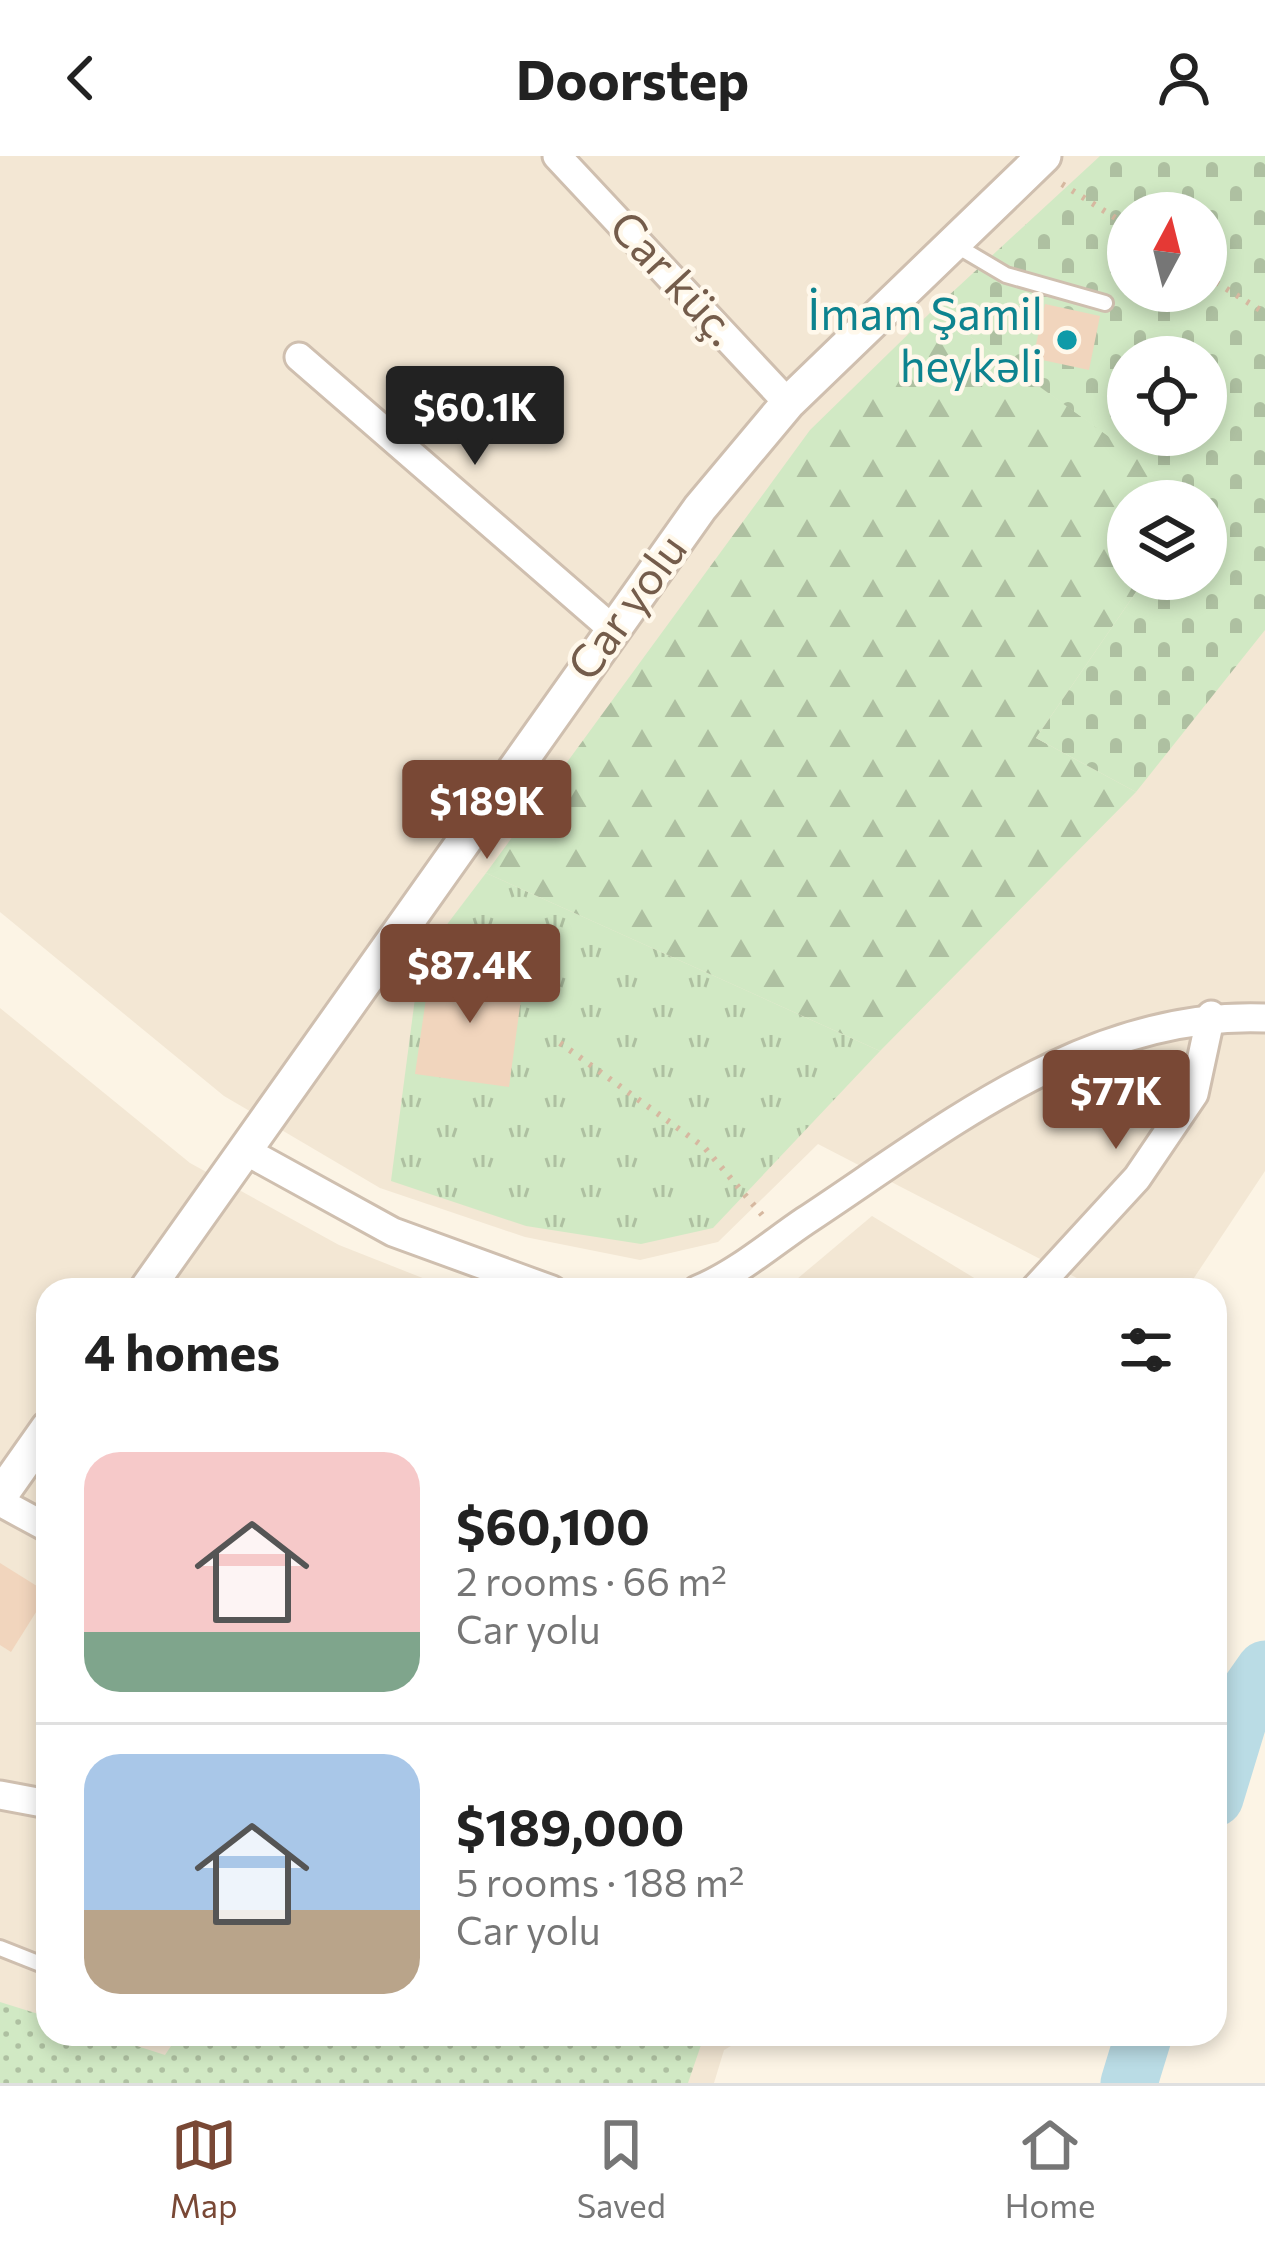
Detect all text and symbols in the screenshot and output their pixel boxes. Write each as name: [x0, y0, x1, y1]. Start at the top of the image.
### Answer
icon: back: [48, 45, 114, 111]
text: Doorstep: [516, 45, 749, 111]
icon: person: [1151, 45, 1217, 111]
north arrow: [1107, 192, 1227, 312]
map controls: [1107, 192, 1227, 600]
street label: Car küç.: [599, 198, 752, 355]
place label: İmam Şamil heykəli: [808, 284, 1043, 391]
marker: İmam Şamil heykəli: [1054, 327, 1080, 353]
button: locate: [1107, 336, 1227, 456]
pin: $60.1K: [377, 366, 573, 468]
text: $60.1K: [413, 381, 537, 429]
button: layers: [1107, 480, 1227, 600]
street label: Car yolu: [554, 522, 696, 689]
pin: $189K: [403, 760, 571, 862]
text: $189K: [429, 775, 545, 823]
pin: $87.4K: [372, 924, 568, 1026]
text: $87.4K: [407, 939, 533, 987]
pin: $77K: [1045, 1050, 1187, 1152]
text: $77K: [1070, 1065, 1162, 1113]
icon: filters: [1113, 1317, 1179, 1383]
text: 4 homes: [84, 1319, 280, 1382]
text: $60,100: [456, 1493, 650, 1556]
icon: home: [180, 1500, 324, 1644]
text: 2 rooms · 66 m²: [456, 1556, 727, 1604]
text: Car yolu: [456, 1604, 601, 1652]
text: $189,000: [456, 1794, 684, 1857]
icon: home: [180, 1802, 324, 1946]
text: 5 rooms · 188 m²: [456, 1857, 745, 1905]
text: Car yolu: [456, 1905, 601, 1953]
tab: Map: [170, 2112, 238, 2225]
tab: Saved: [577, 2112, 666, 2225]
tab: Home: [1005, 2112, 1095, 2225]

